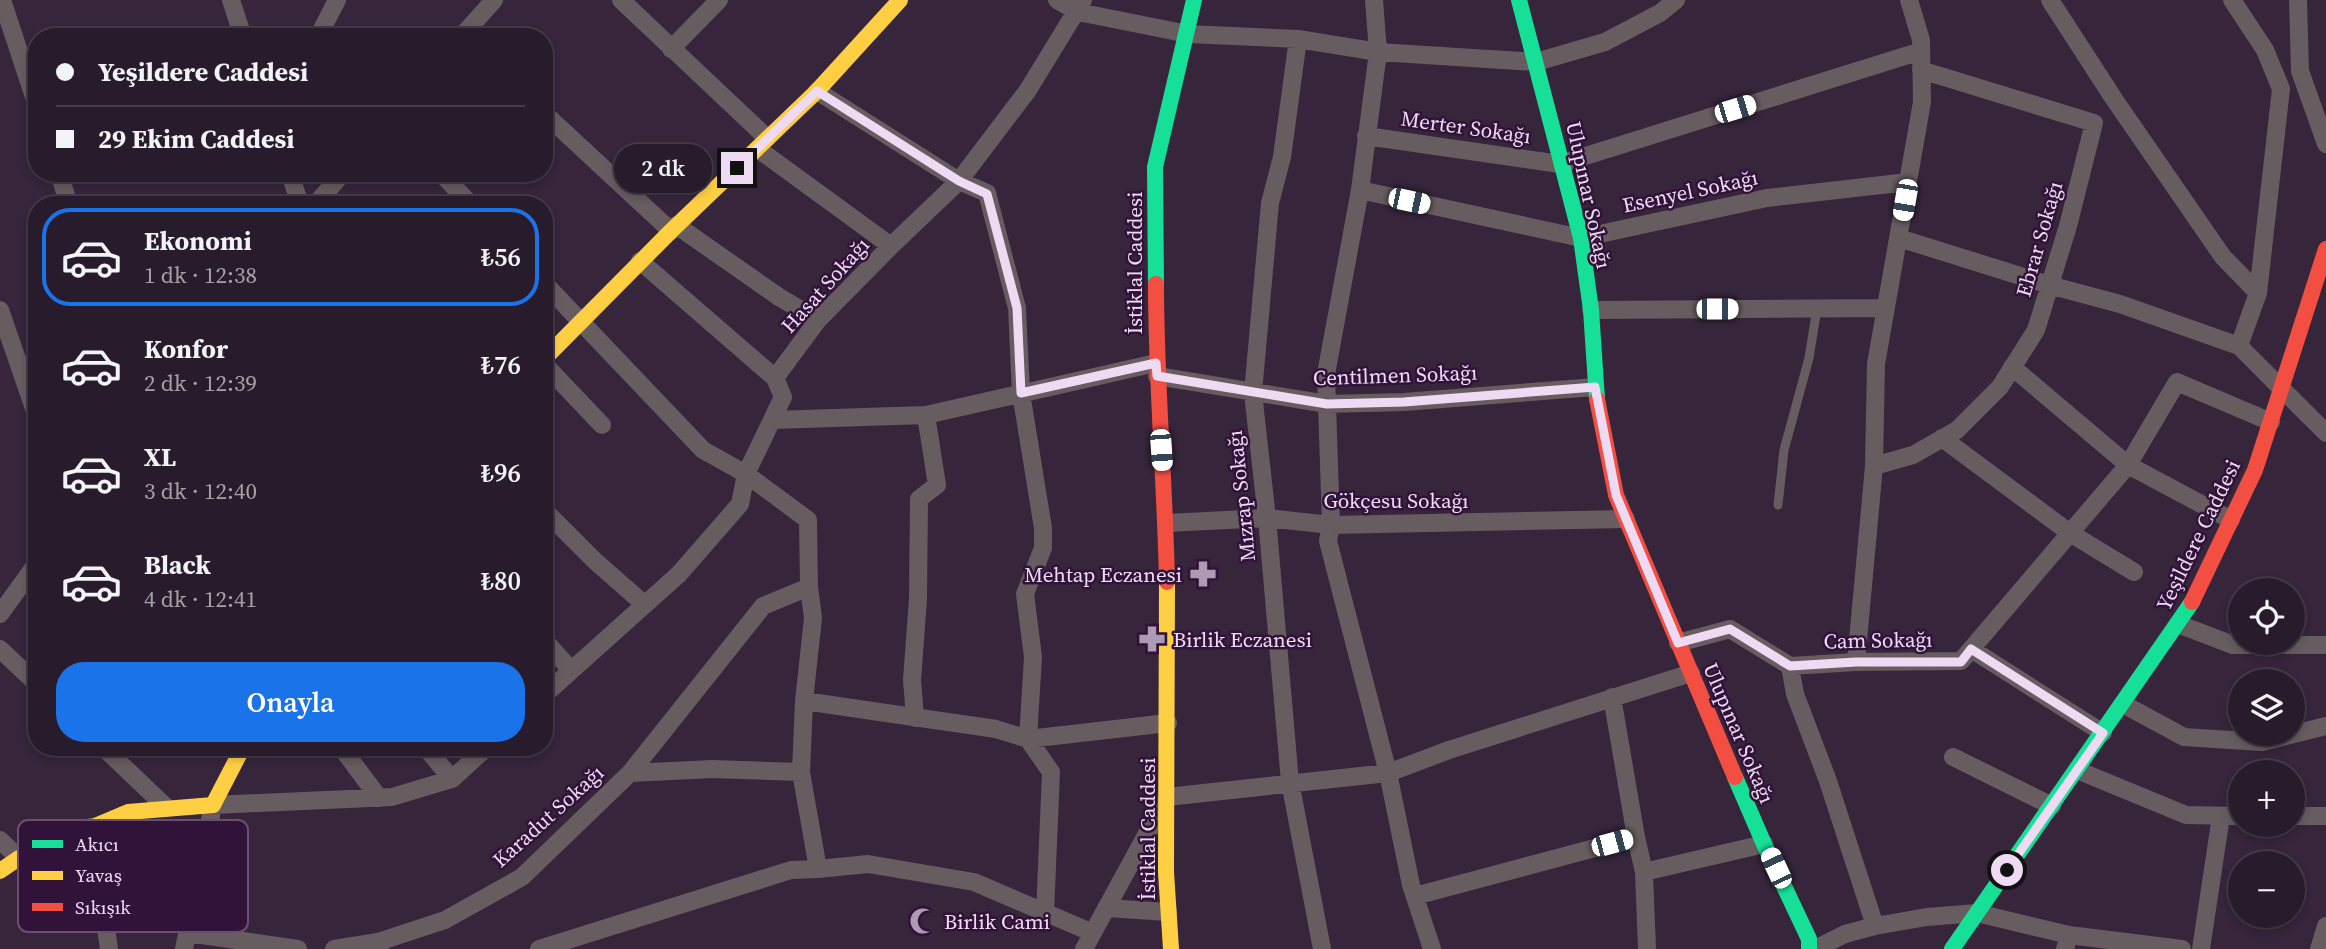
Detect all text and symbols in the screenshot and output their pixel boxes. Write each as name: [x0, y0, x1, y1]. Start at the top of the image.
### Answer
text: Yeşildere Caddesi: [98, 54, 308, 90]
car: [1712, 93, 1759, 125]
street label: Merter Sokağı: [1399, 104, 1533, 150]
street label: Ulupınar Sokağı: [1559, 119, 1619, 271]
text: 29 Ekim Caddesi: [98, 121, 295, 157]
callout: 2 dk: [614, 144, 712, 192]
text: 2 dk: [641, 152, 685, 184]
route end: [721, 152, 753, 184]
street label: Esenyel Sokağı: [1620, 162, 1760, 220]
car: [1892, 177, 1919, 223]
street label: Ebrar Sokağı: [2009, 178, 2069, 300]
car: [1387, 186, 1432, 216]
street label: İstiklal Caddesi: [1120, 192, 1149, 334]
text: Ekonomi: [144, 223, 252, 259]
icon: car: [60, 226, 123, 289]
street label: Hasat Sokağı: [774, 231, 876, 339]
text: ₺56: [480, 239, 521, 275]
text: 1 dk · 12:38: [144, 259, 257, 291]
car: [1697, 299, 1739, 320]
text: Konfor: [144, 331, 228, 367]
icon: car: [60, 334, 123, 397]
text: ₺76: [480, 347, 521, 383]
street label: Centilmen Sokağı: [1312, 358, 1478, 392]
text: 2 dk · 12:39: [144, 367, 257, 399]
car: [1150, 428, 1173, 472]
street label: Mızrap Sokağı: [1220, 429, 1262, 563]
text: XL: [144, 439, 176, 475]
icon: car: [60, 442, 123, 505]
text: ₺96: [480, 455, 521, 491]
street label: Yeşildere Caddesi: [2149, 455, 2247, 615]
text: 3 dk · 12:40: [144, 475, 257, 507]
street label: Gökçesu Sokağı: [1323, 486, 1469, 515]
text: Black: [144, 547, 211, 583]
icon: car: [60, 550, 123, 613]
pharmacy icon: Mehtap Eczanesi: [1188, 559, 1218, 589]
place label: Mehtap Eczanesi: [1024, 560, 1182, 589]
text: ₺80: [480, 563, 521, 599]
map controls: [2228, 578, 2305, 928]
button: locate: [2228, 578, 2305, 655]
text: 4 dk · 12:41: [144, 583, 257, 615]
pharmacy icon: Birlik Eczanesi: [1137, 624, 1167, 654]
place label: Birlik Eczanesi: [1173, 625, 1312, 654]
street label: Cam Sokağı: [1823, 625, 1933, 655]
street label: Ulupınar Sokağı: [1696, 658, 1782, 808]
button: Onayla: [56, 662, 525, 742]
button: layers: [2228, 669, 2305, 746]
street label: Karadut Sokağı: [486, 758, 610, 874]
street label: İstiklal Caddesi: [1133, 758, 1162, 900]
button: +: [2228, 760, 2305, 837]
legend: [18, 820, 248, 932]
car: [1589, 827, 1636, 859]
text: Akıcı: [75, 831, 119, 857]
car: [1758, 845, 1795, 891]
button: −: [2228, 851, 2305, 928]
route start: [1991, 854, 2023, 886]
text: Yavaş: [75, 862, 122, 888]
text: Sıkışık: [75, 894, 131, 920]
mosque icon: Birlik Cami: [908, 906, 938, 936]
place label: Birlik Cami: [944, 907, 1050, 936]

